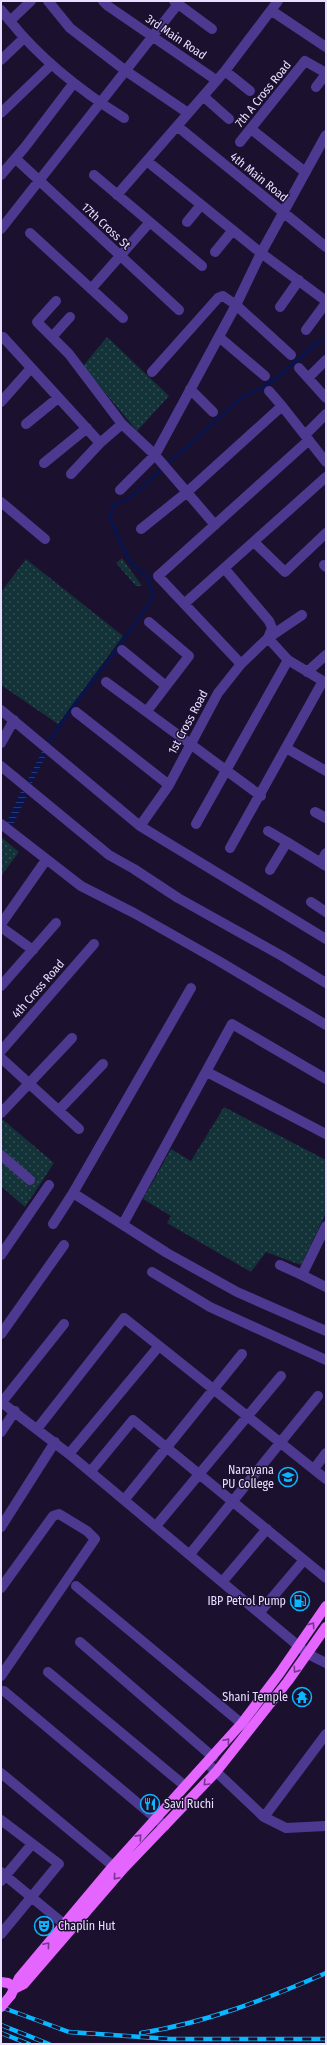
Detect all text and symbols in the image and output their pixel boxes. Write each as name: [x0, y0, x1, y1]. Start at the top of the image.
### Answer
street label: 3rd Main Road: [143, 12, 209, 62]
street label: 7th A Cross Road: [232, 58, 294, 130]
street label: 4th Main Road: [227, 149, 291, 205]
street label: 17th Cross St: [79, 200, 133, 252]
street label: 1st Cross Road: [165, 688, 211, 756]
street label: 4th Cross Road: [9, 957, 67, 1021]
place label: Narayana PU College: [222, 1463, 274, 1491]
school or university icon: Narayana PU College: [277, 1466, 299, 1488]
fuel station icon: IBP Petrol Pump: [289, 1590, 311, 1612]
place label: IBP Petrol Pump: [207, 1594, 286, 1608]
one-way arrow: [307, 1622, 315, 1629]
one-way arrow: [294, 1666, 301, 1673]
temple icon: Shani Temple: [291, 1686, 313, 1708]
place label: Shani Temple: [222, 1690, 288, 1704]
one-way arrow: [222, 1738, 230, 1746]
one-way arrow: [204, 1778, 211, 1785]
restaurant icon: Savi Ruchi: [139, 1793, 161, 1815]
place label: Savi Ruchi: [164, 1797, 214, 1811]
one-way arrow: [134, 1834, 142, 1842]
one-way arrow: [114, 1872, 121, 1880]
theatre icon: Chaplin Hut: [33, 1915, 55, 1937]
place label: Chaplin Hut: [58, 1919, 115, 1933]
one-way arrow: [42, 1943, 49, 1950]

